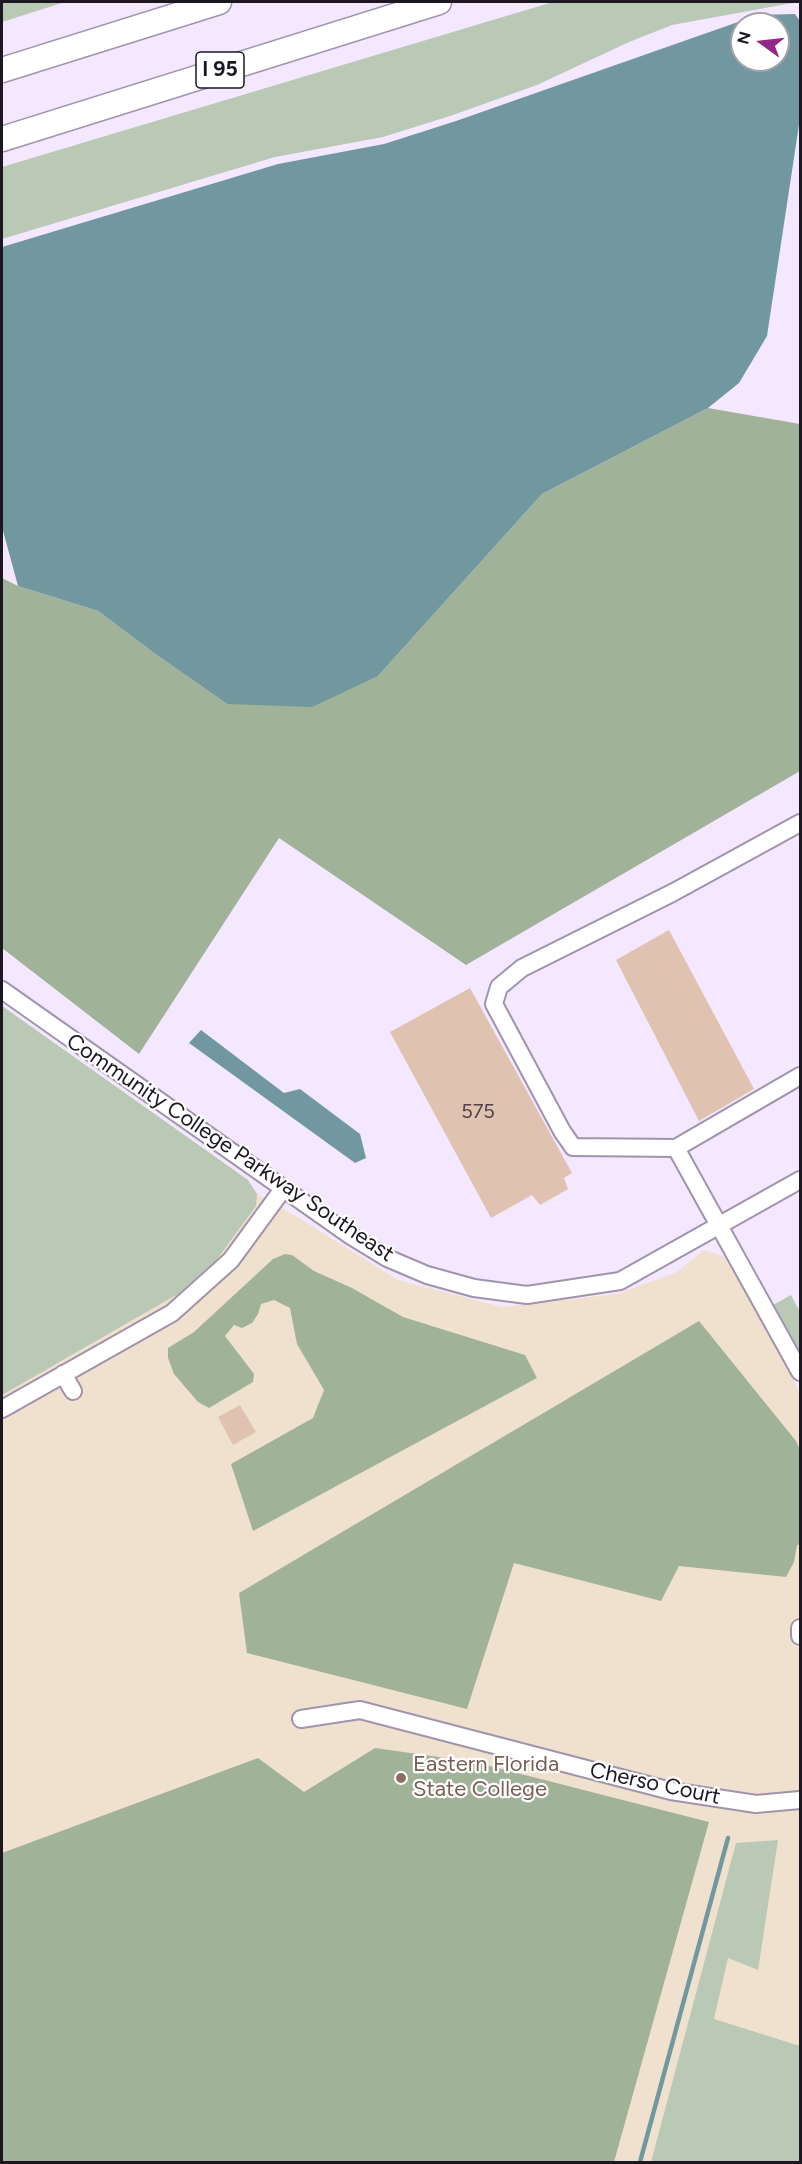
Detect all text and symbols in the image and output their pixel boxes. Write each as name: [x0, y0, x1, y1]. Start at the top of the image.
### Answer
north arrow: [730, 12, 790, 72]
text: N: [733, 29, 755, 46]
road number: I 95: [196, 52, 244, 88]
street label: Community College Parkway Southeast: [61, 1028, 399, 1268]
house number: 575: [461, 1100, 495, 1124]
place label: Eastern Florida State College: [413, 1752, 559, 1804]
street label: Cherso Court: [587, 1757, 723, 1811]
marker: Eastern Florida State College: [394, 1771, 408, 1785]

